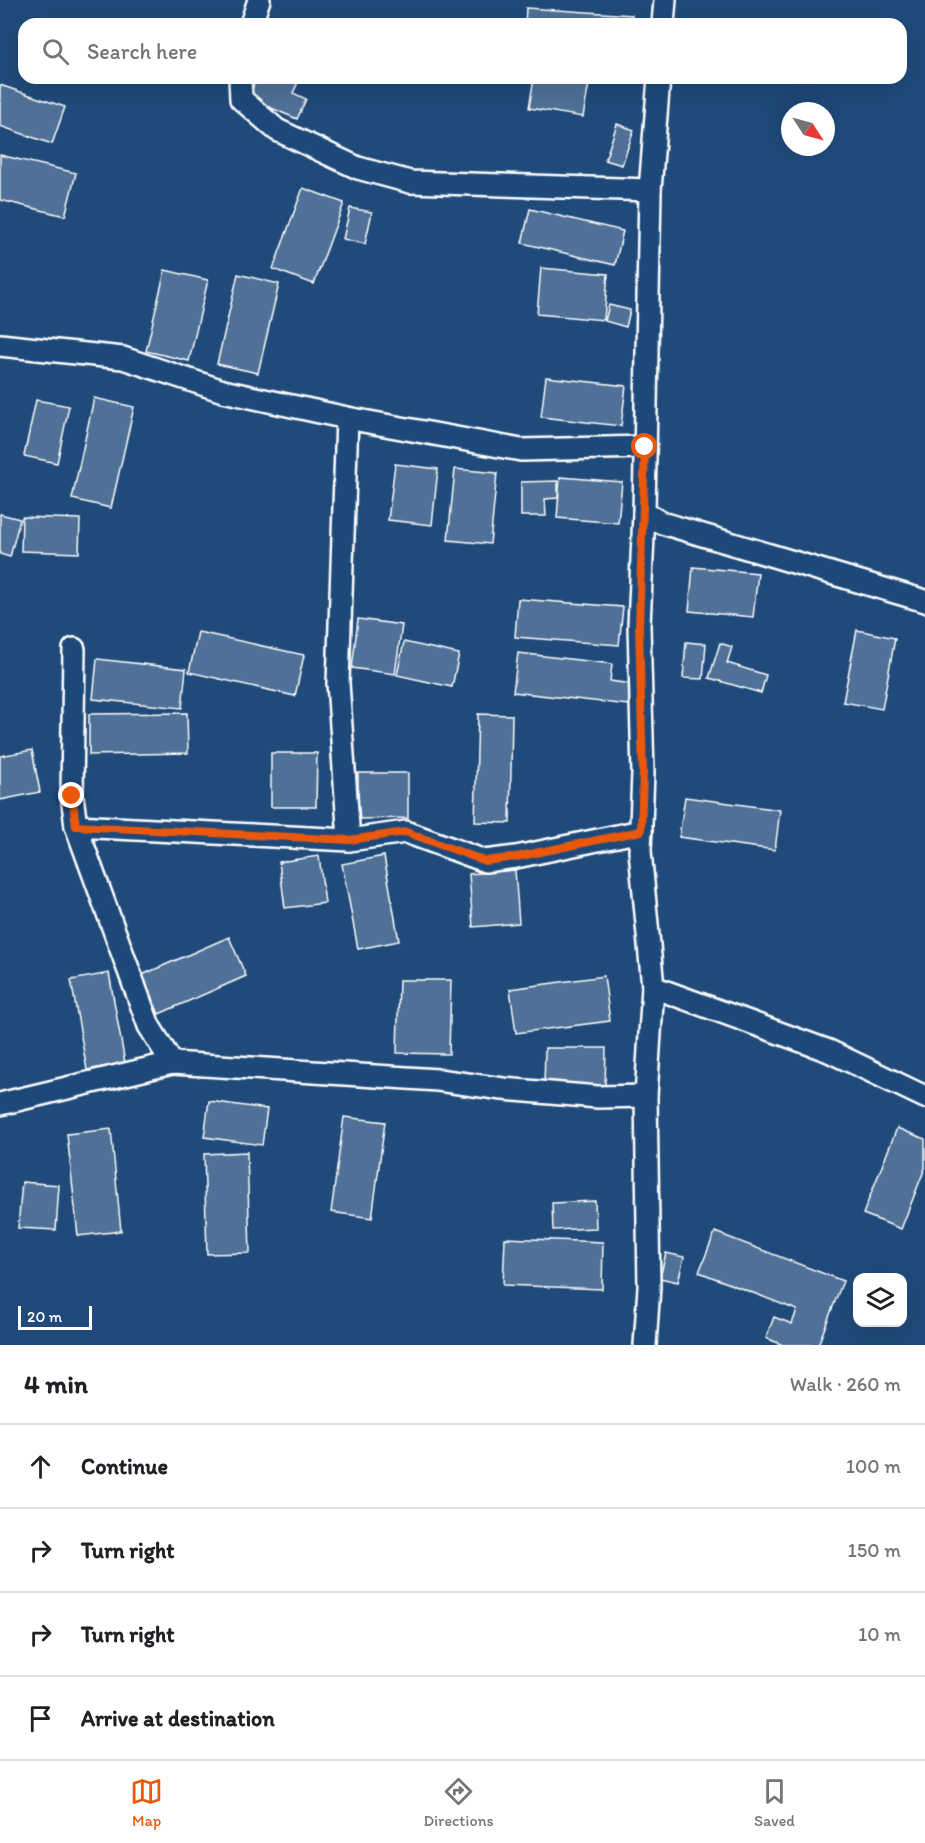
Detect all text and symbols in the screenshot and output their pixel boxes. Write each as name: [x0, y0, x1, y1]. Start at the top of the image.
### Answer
search box: [18, 18, 907, 84]
icon: search: [39, 35, 72, 68]
text: Search here: [87, 38, 197, 65]
north arrow: [781, 102, 835, 156]
route start: [631, 433, 657, 459]
route end: [58, 782, 84, 808]
map controls: [853, 1273, 907, 1327]
button: layers: [853, 1273, 907, 1327]
scale bar: [18, 1303, 92, 1330]
text: 20 m: [27, 1307, 62, 1326]
text: 4 min: [24, 1368, 88, 1400]
text: Walk · 260 m: [790, 1372, 901, 1396]
icon: ahead: [24, 1450, 57, 1483]
text: Continue: [81, 1453, 168, 1480]
text: 100 m: [846, 1454, 901, 1478]
icon: right: [24, 1534, 57, 1567]
text: Turn right: [81, 1537, 175, 1564]
text: 150 m: [848, 1538, 901, 1562]
icon: right: [24, 1618, 57, 1651]
text: Turn right: [81, 1621, 175, 1648]
text: 10 m: [858, 1622, 901, 1646]
icon: arrive: [24, 1702, 57, 1735]
text: Arrive at destination: [81, 1705, 275, 1732]
tab: Map: [130, 1775, 163, 1830]
tab: Directions: [423, 1775, 494, 1830]
tab: Saved: [754, 1775, 795, 1830]

